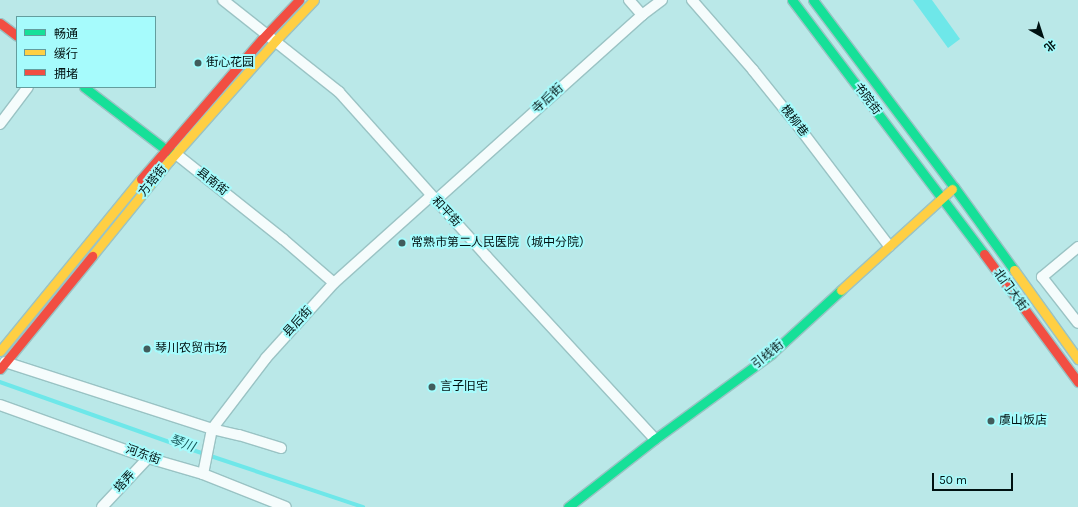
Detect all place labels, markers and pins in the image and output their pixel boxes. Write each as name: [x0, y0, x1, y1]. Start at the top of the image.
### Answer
place label: 街心花园: [206, 56, 254, 70]
marker: 街心花园: [193, 58, 203, 68]
place label: 常熟市第二人民医院（城中分院）: [411, 236, 591, 250]
marker: 常熟市第二人民医院（城中分院）: [396, 237, 408, 249]
place label: 琴川农贸市场: [155, 342, 227, 356]
marker: 琴川农贸市场: [142, 344, 152, 354]
place label: 言子旧宅: [440, 380, 488, 394]
marker: 言子旧宅: [427, 382, 437, 392]
place label: 虞山饭店: [999, 414, 1047, 428]
marker: 虞山饭店: [986, 416, 996, 426]

